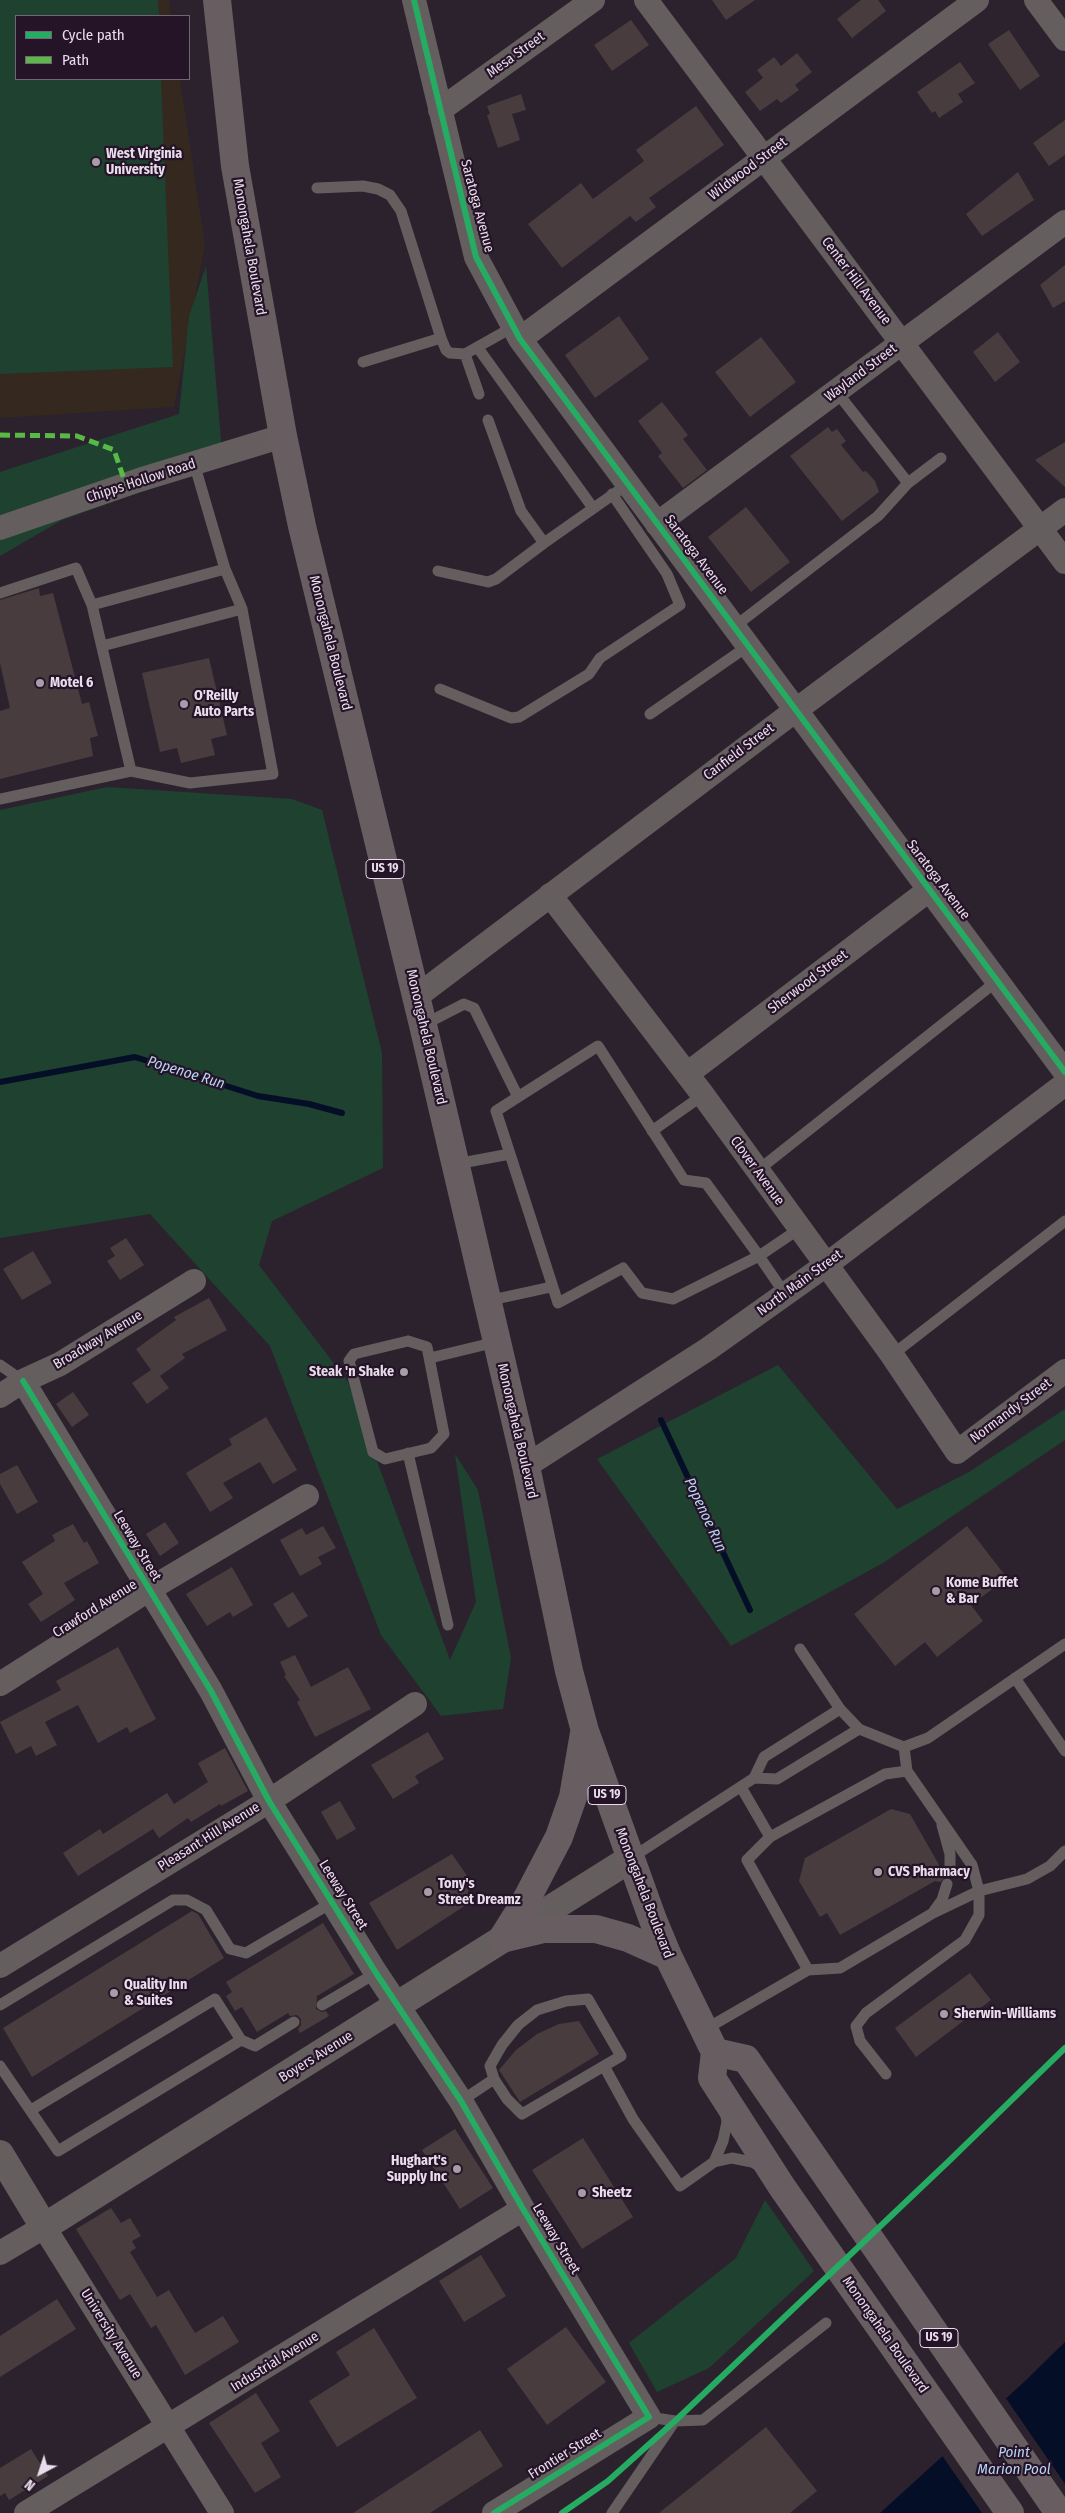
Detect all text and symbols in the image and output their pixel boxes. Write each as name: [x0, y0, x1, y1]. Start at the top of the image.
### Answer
legend: [15, 15, 190, 80]
text: Cycle path: [62, 26, 125, 44]
street label: Mesa Street: [484, 28, 548, 82]
text: Path: [62, 51, 89, 69]
street label: Wildwood Street: [705, 134, 791, 204]
place label: West Virginia University: [106, 146, 182, 178]
marker: West Virginia University: [90, 156, 102, 168]
street label: Saratoga Avenue: [457, 158, 497, 254]
street label: Monongahela Boulevard: [229, 177, 269, 317]
street label: Center Hill Avenue: [818, 234, 894, 328]
street label: Wayland Street: [822, 340, 900, 406]
street label: Chipps Hollow Road: [84, 455, 198, 507]
street label: Saratoga Avenue: [661, 512, 731, 598]
street label: Monongahela Boulevard: [305, 574, 355, 712]
place label: Motel 6: [50, 675, 93, 691]
marker: Motel 6: [34, 677, 46, 689]
place label: O'Reilly Auto Parts: [194, 688, 254, 720]
marker: O'Reilly Auto Parts: [178, 698, 190, 710]
street label: Canfield Street: [700, 720, 778, 784]
street label: Saratoga Avenue: [903, 837, 973, 923]
road number: US 19: [366, 860, 404, 879]
street label: Sherwood Street: [765, 947, 851, 1017]
street label: Monongahela Boulevard: [402, 968, 450, 1106]
water label: Popenoe Run: [145, 1053, 227, 1093]
street label: Clover Avenue: [726, 1133, 788, 1209]
street label: North Main Street: [754, 1246, 846, 1320]
street label: Broadway Avenue: [50, 1307, 146, 1373]
street label: Monongahela Boulevard: [493, 1362, 541, 1500]
place label: Steak 'n Shake: [309, 1364, 394, 1380]
marker: Steak 'n Shake: [398, 1366, 410, 1378]
street label: Normandy Street: [967, 1375, 1055, 1447]
water label: Popenoe Run: [680, 1475, 730, 1555]
street label: Leeway Street: [109, 1508, 165, 1584]
place label: Kome Buffet & Bar: [946, 1575, 1018, 1608]
street label: Crawford Avenue: [50, 1576, 140, 1642]
marker: Kome Buffet & Bar: [930, 1585, 942, 1597]
road number: US 19: [588, 1786, 626, 1804]
street label: Pleasant Hill Avenue: [155, 1799, 263, 1875]
street label: Monongahela Boulevard: [611, 1825, 677, 1961]
street label: Leeway Street: [315, 1857, 371, 1933]
place label: CVS Pharmacy: [888, 1864, 970, 1880]
marker: CVS Pharmacy: [872, 1866, 884, 1878]
place label: Tony's Street Dreamz: [438, 1876, 521, 1908]
marker: Tony's Street Dreamz: [422, 1886, 434, 1898]
place label: Quality Inn & Suites: [124, 1977, 187, 2010]
marker: Quality Inn & Suites: [108, 1987, 120, 1999]
place label: Sherwin-Williams: [954, 2006, 1056, 2022]
marker: Sherwin-Williams: [938, 2008, 950, 2020]
street label: Boyers Avenue: [276, 2028, 356, 2086]
place label: Hughart's Supply Inc: [387, 2153, 447, 2186]
marker: Hughart's Supply Inc: [451, 2163, 463, 2175]
place label: Sheetz: [592, 2185, 632, 2201]
marker: Sheetz: [576, 2187, 588, 2199]
street label: Leeway Street: [528, 2201, 584, 2277]
street label: Monongahela Boulevard: [838, 2273, 932, 2397]
street label: University Avenue: [77, 2286, 145, 2382]
street label: Industrial Avenue: [228, 2328, 322, 2396]
road number: US 19: [920, 2328, 958, 2348]
street label: Frontier Street: [526, 2425, 604, 2483]
water label: Point Marion Pool: [977, 2444, 1051, 2479]
north arrow: [15, 2448, 65, 2498]
text: N: [21, 2476, 39, 2494]

